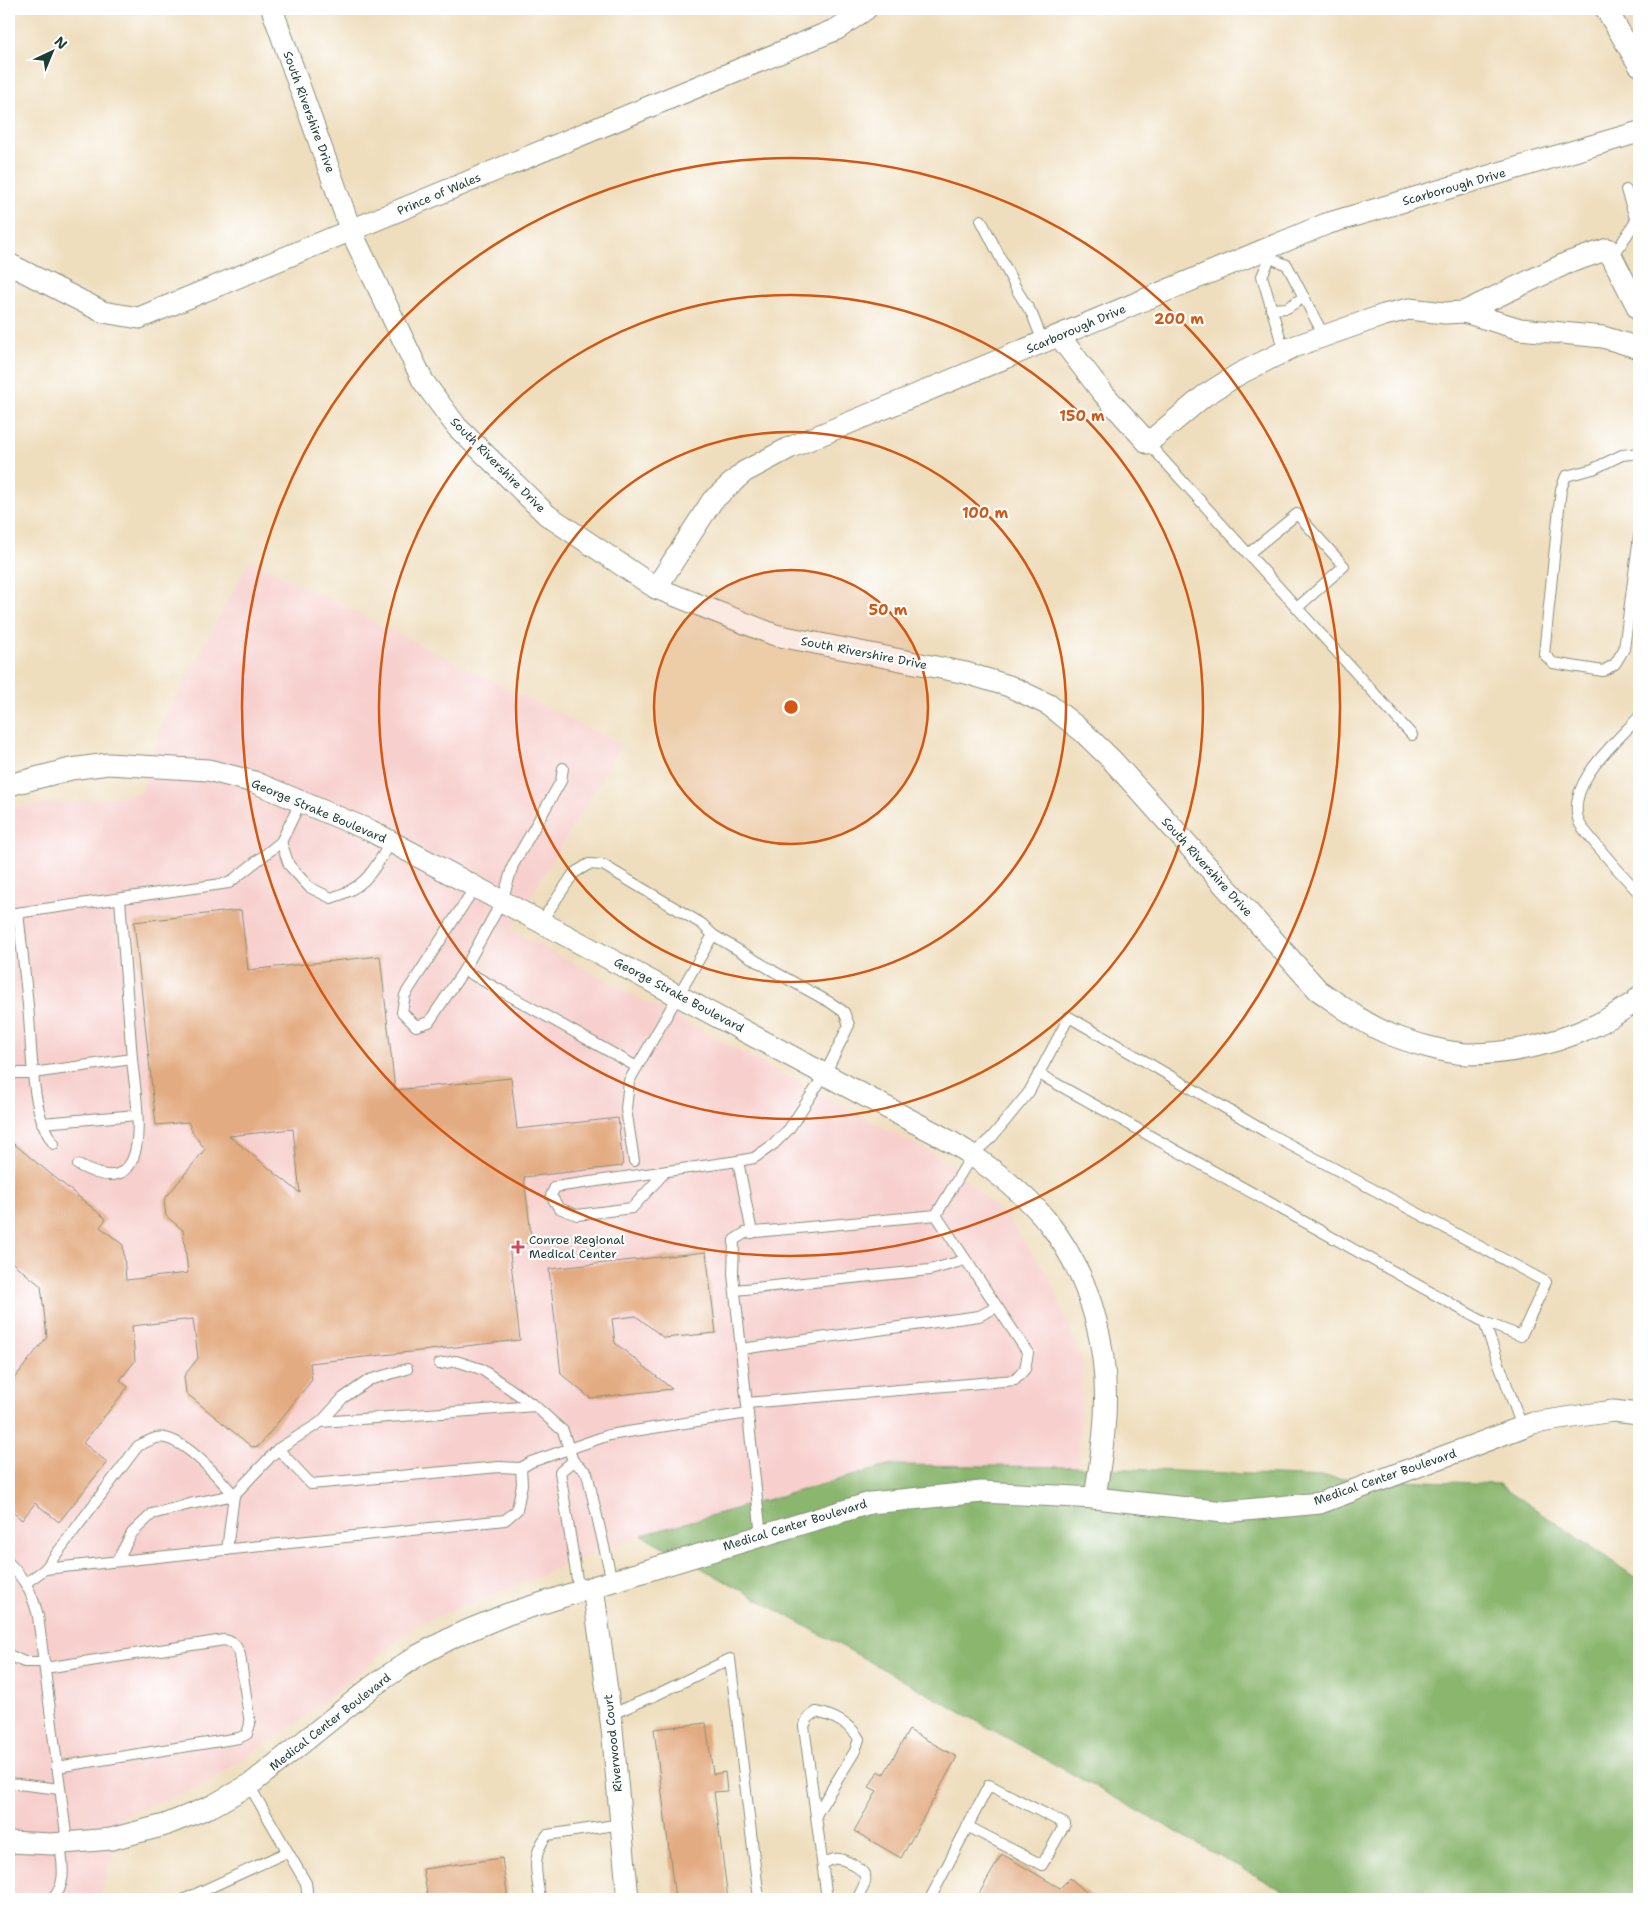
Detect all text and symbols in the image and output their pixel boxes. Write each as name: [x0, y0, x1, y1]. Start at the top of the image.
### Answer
north arrow: [28, 28, 78, 78]
text: N: [51, 32, 71, 53]
street label: South Rivershire Drive: [280, 49, 339, 175]
street label: Scarborough Drive: [1400, 165, 1508, 209]
street label: Prince of Wales: [395, 169, 483, 219]
street label: Scarborough Drive: [1024, 301, 1128, 357]
text: 200 m: [1154, 309, 1204, 329]
text: 150 m: [1059, 406, 1105, 426]
street label: South Rivershire Drive: [447, 414, 549, 516]
text: 100 m: [962, 503, 1008, 523]
text: 50 m: [869, 600, 908, 620]
street label: South Rivershire Drive: [799, 633, 929, 673]
centre of rings: [782, 698, 800, 716]
street label: George Strake Boulevard: [249, 775, 389, 847]
street label: South Rivershire Drive: [1158, 814, 1256, 920]
street label: George Strake Boulevard: [611, 954, 747, 1036]
place label: Conroe Regional Medical Center: [529, 1232, 625, 1262]
marker: Conroe Regional Medical Center: [511, 1240, 525, 1254]
street label: Medical Center Boulevard: [1312, 1445, 1459, 1509]
street label: Medical Center Boulevard: [721, 1495, 869, 1555]
street label: Medical Center Boulevard: [266, 1669, 394, 1774]
street label: Riverwood Court: [600, 1693, 626, 1793]

